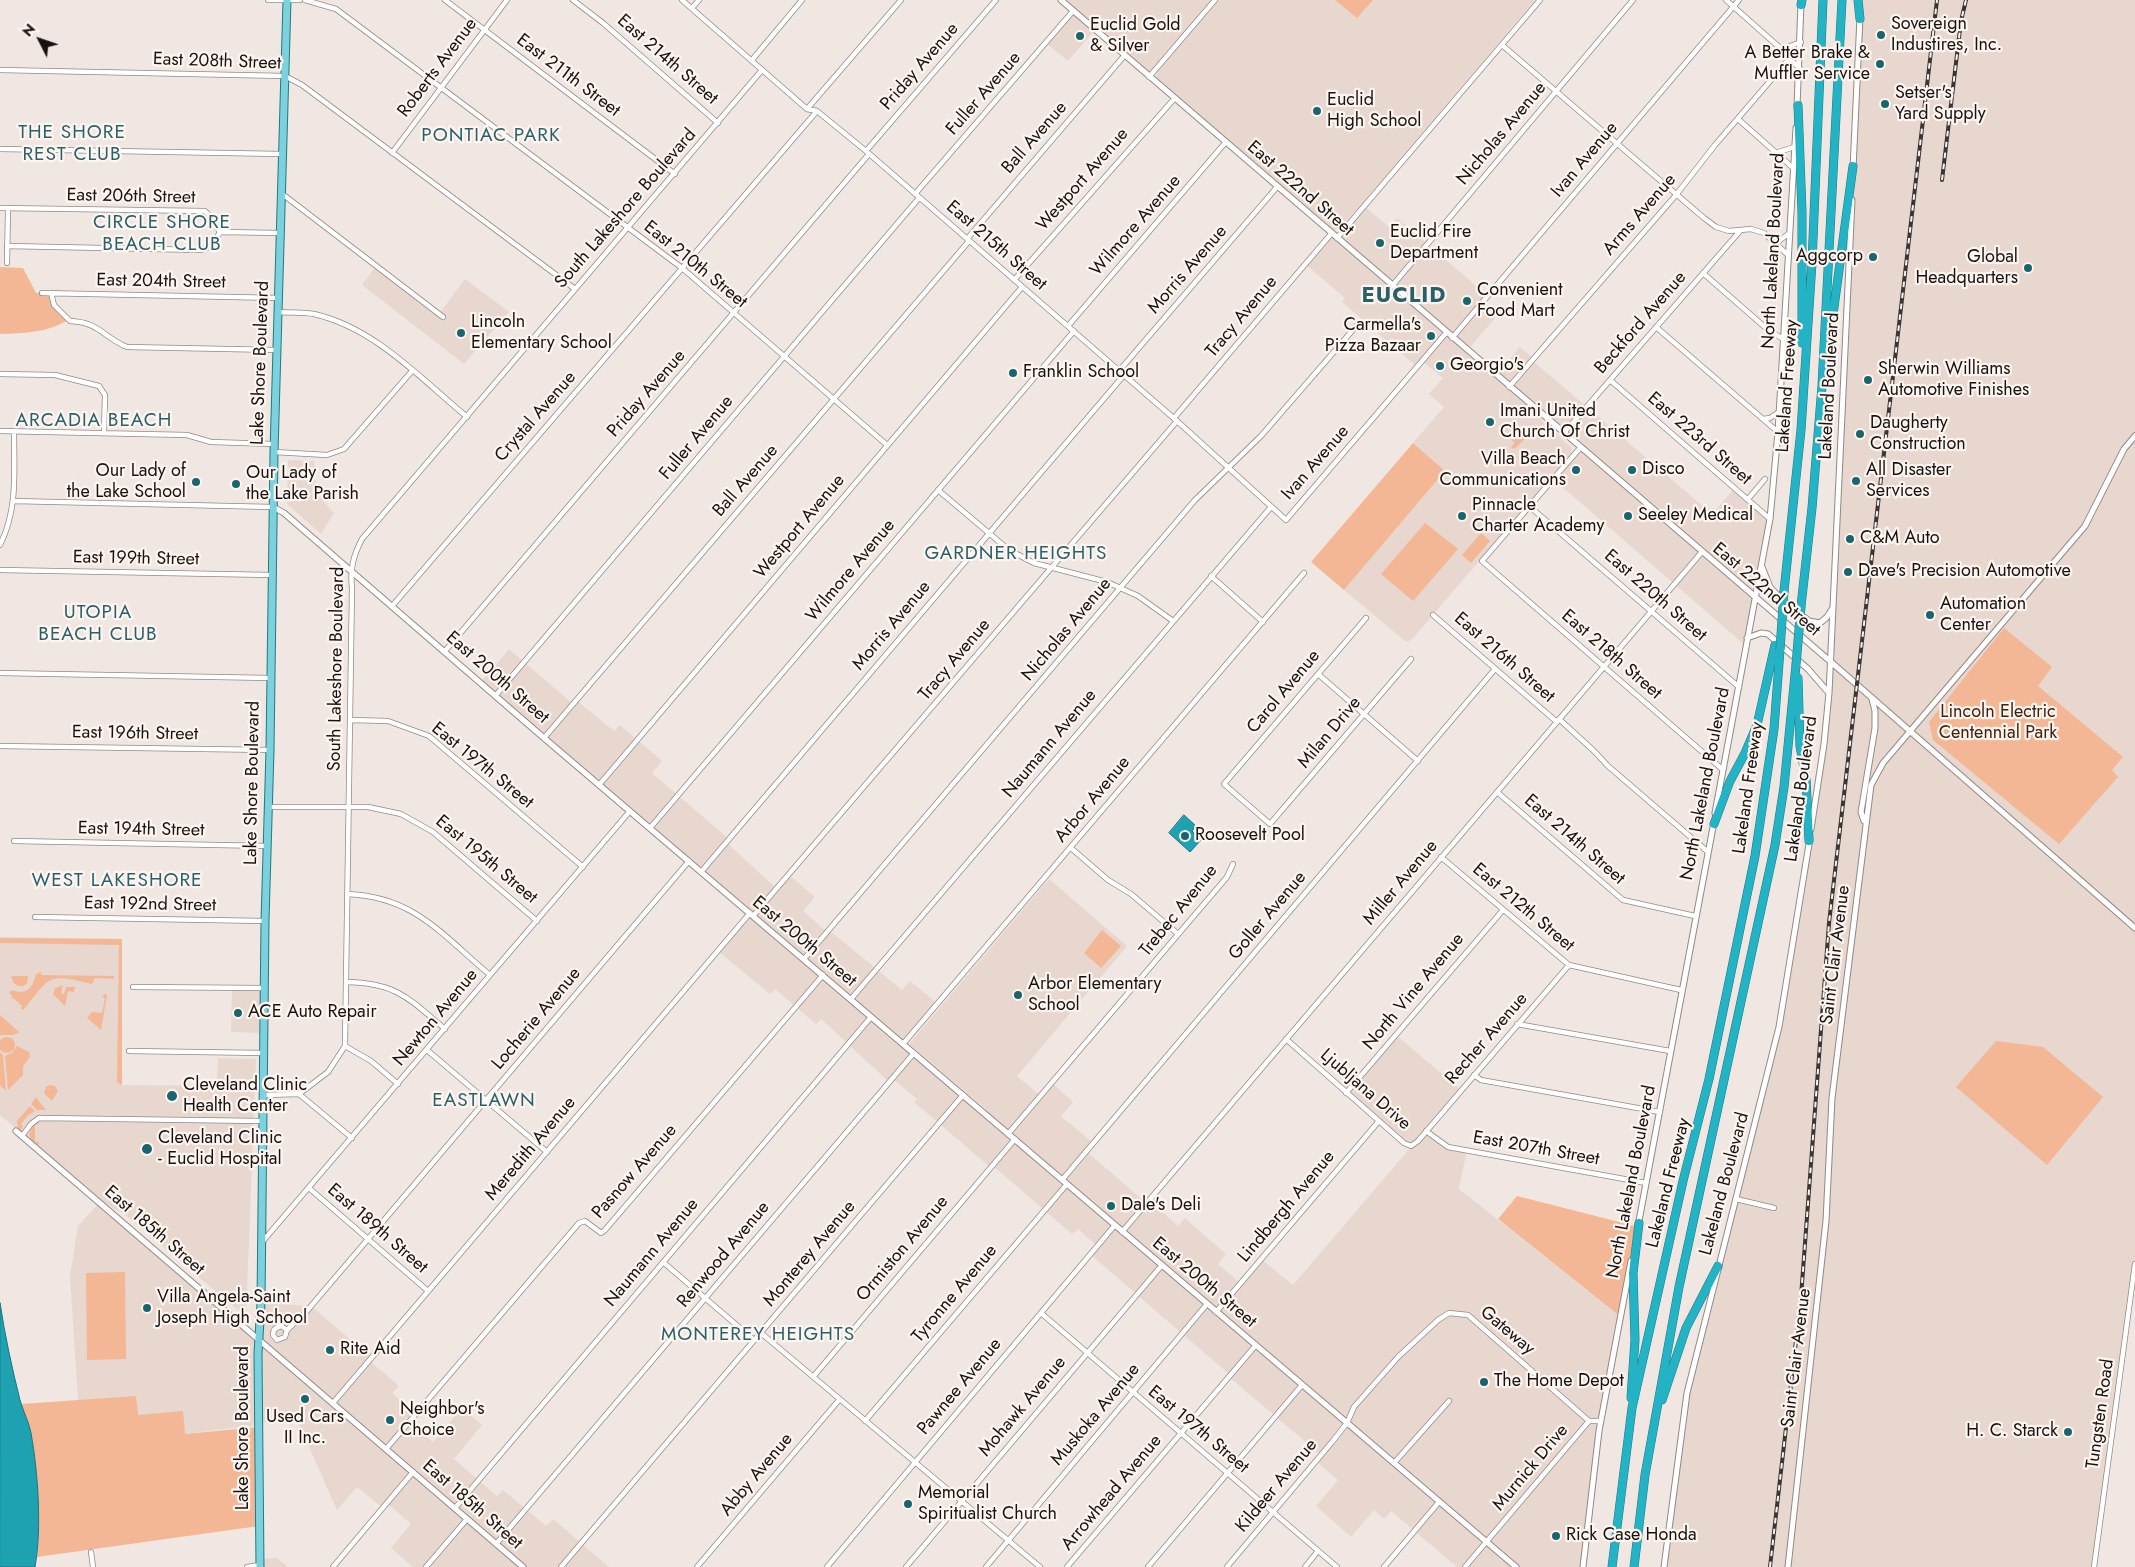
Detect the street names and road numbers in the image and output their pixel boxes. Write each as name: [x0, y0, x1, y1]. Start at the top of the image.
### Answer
street label: East 214th Street: [612, 10, 722, 110]
street label: Roberts Avenue: [394, 14, 482, 122]
street label: Priday Avenue: [876, 19, 964, 115]
street label: East 211th Street: [512, 30, 624, 122]
street label: Fuller Avenue: [942, 48, 1026, 140]
street label: East 208th Street: [152, 49, 282, 75]
street label: Nicholas Avenue: [1453, 78, 1551, 190]
street label: Ball Avenue: [998, 98, 1072, 178]
street label: Ivan Avenue: [1547, 118, 1623, 202]
street label: Westport Avenue: [1032, 124, 1134, 236]
street label: South Lakeshore Boulevard: [551, 125, 701, 293]
street label: East 222nd Street: [1242, 137, 1358, 241]
street label: North Lakeland Boulevard: [1758, 152, 1790, 350]
street label: Arms Avenue: [1599, 170, 1681, 260]
street label: Wilmore Avenue: [1086, 171, 1186, 281]
street label: East 206th Street: [66, 185, 196, 209]
street label: East 215th Street: [941, 196, 1051, 296]
street label: East 210th Street: [639, 217, 751, 313]
street label: Morris Avenue: [1144, 221, 1232, 319]
street label: Beckford Avenue: [1591, 267, 1691, 379]
street label: East 204th Street: [96, 270, 226, 294]
street label: Tracy Avenue: [1202, 272, 1282, 362]
street label: Lake Shore Boulevard: [247, 281, 275, 445]
street label: Lakeland Boulevard: [1815, 312, 1845, 460]
street label: Lakeland Freeway: [1773, 319, 1803, 453]
street label: Priday Avenue: [603, 346, 691, 442]
street label: Crystal Avenue: [491, 367, 581, 467]
street label: East 223rd Street: [1643, 388, 1755, 490]
street label: Fuller Avenue: [656, 391, 738, 485]
street label: Ivan Avenue: [1278, 421, 1354, 505]
street label: Ball Avenue: [709, 441, 783, 521]
street label: Westport Avenue: [750, 471, 850, 583]
street label: Wilmore Avenue: [802, 515, 900, 627]
street label: East 222nd Street: [1708, 539, 1824, 641]
street label: East 220th Street: [1599, 546, 1711, 646]
street label: East 199th Street: [73, 547, 199, 571]
street label: South Lakeshore Boulevard: [324, 567, 350, 771]
street label: Nicholas Avenue: [1018, 574, 1116, 686]
street label: Morris Avenue: [848, 577, 936, 675]
street label: East 218th Street: [1556, 606, 1666, 704]
street label: East 216th Street: [1449, 608, 1559, 708]
street label: Tracy Avenue: [915, 615, 995, 705]
street label: East 200th Street: [441, 627, 553, 729]
street label: Carol Avenue: [1243, 646, 1325, 738]
street label: Naumann Avenue: [998, 685, 1102, 803]
street label: North Lakeland Boulevard: [1677, 686, 1735, 882]
street label: Milan Drive: [1294, 693, 1366, 773]
street label: Lake Shore Boulevard: [241, 701, 265, 865]
street label: Lakeland Boulevard: [1781, 715, 1823, 863]
street label: East 197th Street: [427, 718, 537, 814]
street label: Lakeland Freeway: [1729, 721, 1769, 855]
street label: East 196th Street: [72, 722, 198, 746]
street label: Arbor Avenue: [1051, 753, 1135, 847]
street label: East 214th Street: [1519, 790, 1629, 890]
street label: East 195th Street: [431, 811, 541, 909]
street label: East 194th Street: [78, 818, 204, 842]
street label: Miller Avenue: [1359, 836, 1443, 930]
street label: East 212th Street: [1468, 859, 1578, 957]
street label: Trebec Avenue: [1135, 861, 1223, 961]
street label: Goller Avenue: [1225, 867, 1311, 965]
street label: Saint Clair Avenue: [1817, 884, 1855, 1026]
street label: East 200th Street: [747, 892, 861, 992]
street label: East 192nd Street: [84, 893, 216, 917]
street label: North Vine Avenue: [1359, 929, 1469, 1055]
street label: Locherie Avenue: [488, 963, 586, 1075]
street label: Newton Avenue: [389, 965, 483, 1071]
street label: Recher Avenue: [1441, 989, 1533, 1089]
street label: Ljubljana Drive: [1315, 1045, 1415, 1135]
street label: North Lakeland Boulevard: [1603, 1084, 1661, 1280]
street label: Meredith Avenue: [481, 1093, 581, 1205]
street label: Lakeland Boulevard: [1696, 1110, 1754, 1258]
street label: Lakeland Freeway: [1642, 1116, 1696, 1250]
street label: Pasnow Avenue: [588, 1120, 682, 1224]
street label: East 207th Street: [1471, 1127, 1601, 1171]
street label: Lindbergh Avenue: [1234, 1147, 1340, 1267]
street label: East 189th Street: [322, 1180, 432, 1278]
street label: East 185th Street: [99, 1182, 209, 1280]
street label: Ormiston Avenue: [852, 1192, 954, 1306]
street label: Naumann Avenue: [600, 1194, 704, 1312]
street label: Renwood Avenue: [673, 1197, 775, 1313]
street label: Monterey Avenue: [759, 1197, 861, 1311]
street label: East 200th Street: [1147, 1233, 1261, 1333]
street label: Tyronne Avenue: [908, 1241, 1002, 1347]
street label: Saint Clair Avenue: [1778, 1287, 1816, 1429]
street label: Gateway: [1475, 1302, 1539, 1360]
street label: Pawnee Avenue: [913, 1334, 1007, 1440]
street label: Lake Shore Boulevard: [233, 1346, 255, 1510]
street label: Mohawk Avenue: [975, 1353, 1071, 1461]
street label: Tungsten Road: [2083, 1358, 2119, 1470]
street label: Muskoka Avenue: [1047, 1359, 1145, 1471]
street label: East 197th Street: [1143, 1382, 1253, 1478]
street label: Murnick Drive: [1489, 1420, 1573, 1516]
street label: Abby Avenue: [716, 1429, 798, 1521]
street label: Arrowhead Avenue: [1057, 1431, 1167, 1555]
street label: Kildeer Avenue: [1232, 1435, 1322, 1537]
street label: East 185th Street: [417, 1456, 527, 1554]

